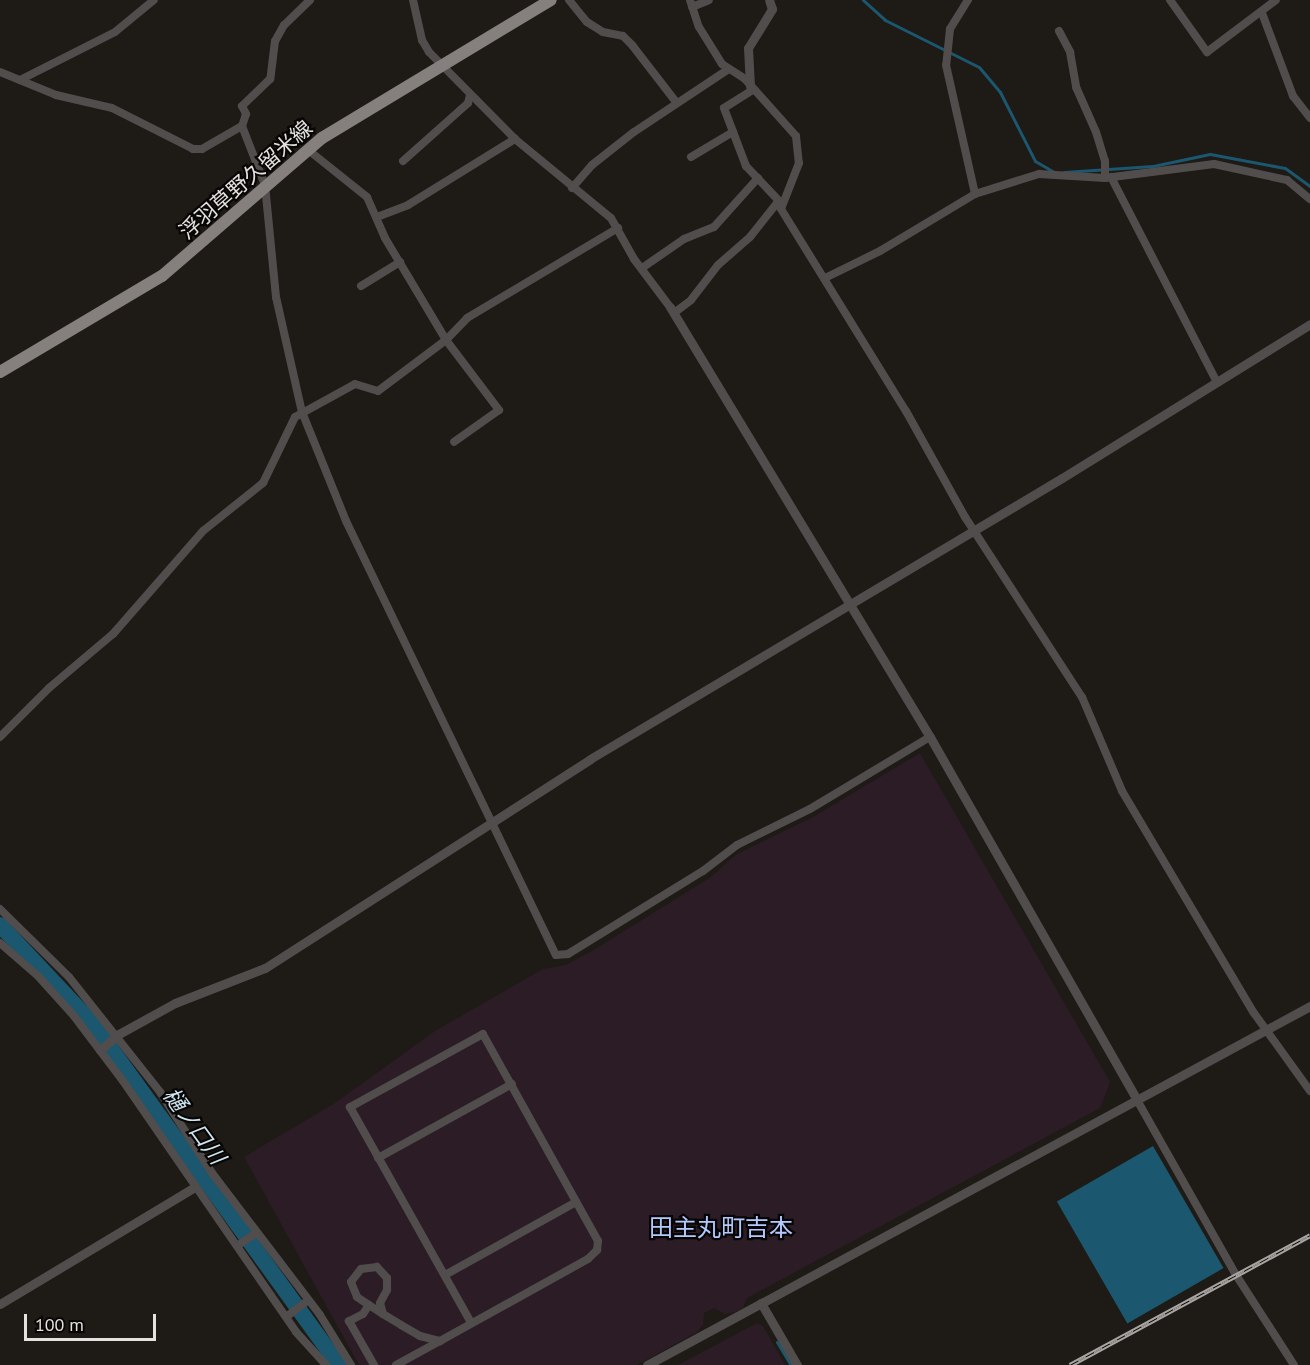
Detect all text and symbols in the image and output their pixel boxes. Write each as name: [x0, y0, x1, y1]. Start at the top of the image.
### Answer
street label: 浮羽草野久留米線: [174, 115, 318, 245]
water label: 樋ノ口川: [157, 1083, 231, 1169]
district label: 田主丸町吉本: [649, 1214, 793, 1242]
scale bar: [27, 1302, 159, 1340]
text: 100 m: [35, 1313, 84, 1336]

